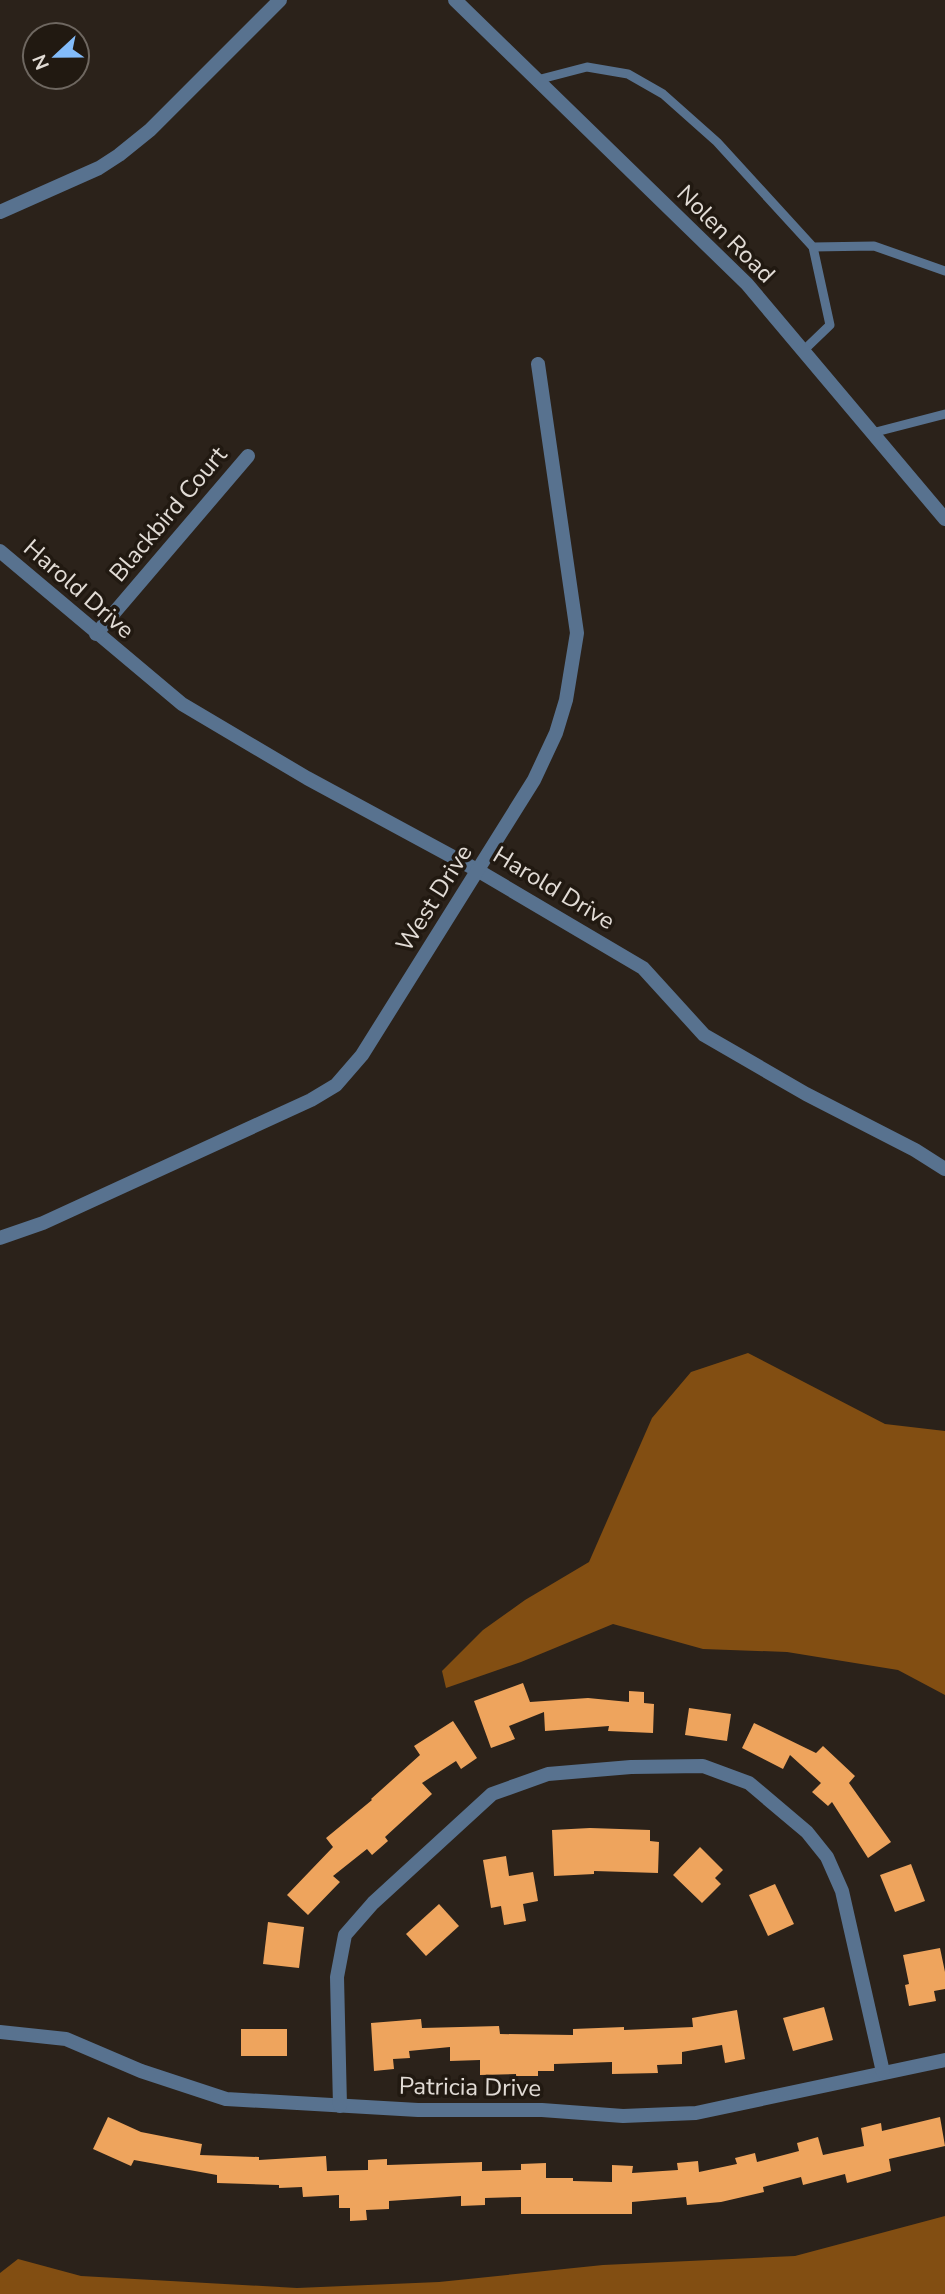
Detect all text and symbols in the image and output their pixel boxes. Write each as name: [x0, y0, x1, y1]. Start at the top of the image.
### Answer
north arrow: [21, 21, 91, 91]
text: N: [26, 51, 56, 73]
street label: Nolen Road: [670, 178, 782, 290]
street label: Blackbird Court: [102, 439, 234, 588]
street label: Harold Drive: [17, 532, 141, 646]
street label: West Drive: [388, 838, 480, 958]
street label: Harold Drive: [487, 839, 621, 937]
street label: Patricia Drive: [399, 2070, 541, 2104]

